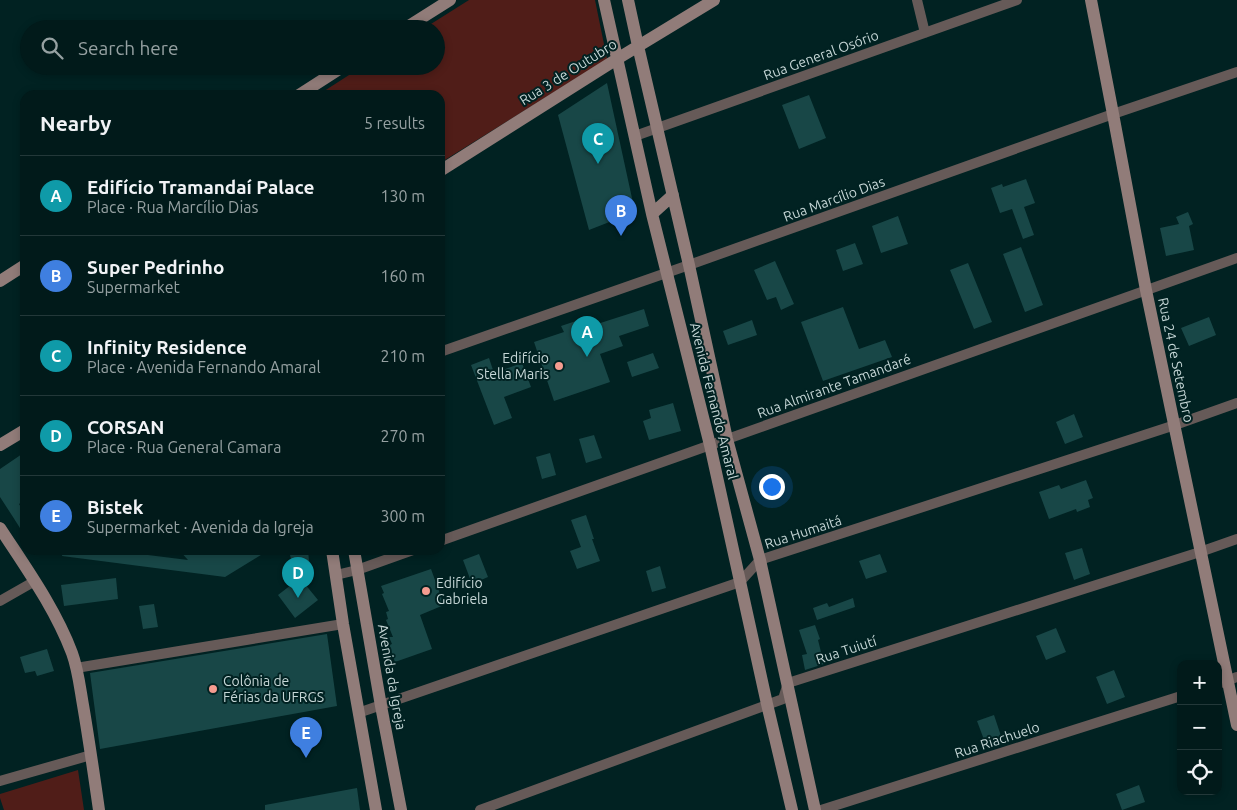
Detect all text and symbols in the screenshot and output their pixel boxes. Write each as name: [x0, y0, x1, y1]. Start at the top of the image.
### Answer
search box: [20, 20, 445, 75]
street label: Rua General Osório: [761, 27, 881, 83]
icon: search: [38, 34, 66, 62]
street label: Rua 3 de Outubro: [517, 36, 619, 108]
text: Search here: [78, 37, 178, 59]
text: Nearby: [40, 111, 111, 135]
text: 5 results: [364, 114, 425, 132]
pin: C: [582, 123, 614, 164]
street label: Rua Marcílio Dias: [781, 173, 887, 225]
text: Edifício Tramandaí Palace: [87, 176, 315, 198]
text: A: [50, 187, 62, 205]
text: 130 m: [380, 187, 425, 205]
pin: B: [605, 195, 637, 236]
text: Place · Rua Marcílio Dias: [87, 198, 258, 216]
text: Super Pedrinho: [87, 256, 224, 278]
text: B: [51, 267, 61, 285]
text: 160 m: [380, 267, 425, 285]
text: Supermarket: [87, 278, 180, 296]
street label: Rua 24 de Setembro: [1155, 296, 1197, 424]
pin: A: [571, 316, 603, 357]
street label: Avenida Fernando Amaral: [687, 321, 741, 481]
text: Infinity Residence: [87, 336, 247, 358]
text: C: [51, 347, 61, 365]
text: 210 m: [380, 347, 425, 365]
place label: Edifício Stella Maris: [477, 350, 549, 382]
street label: Rua Almirante Tamandaré: [755, 351, 913, 421]
text: Place · Avenida Fernando Amaral: [87, 358, 321, 376]
marker: Edifício Stella Maris: [553, 360, 565, 372]
text: CORSAN: [87, 416, 164, 438]
text: D: [50, 427, 62, 445]
text: 270 m: [380, 427, 425, 445]
text: Place · Rua General Camara: [87, 438, 281, 456]
your location: [759, 474, 785, 500]
text: Bistek: [87, 496, 143, 518]
text: E: [51, 507, 61, 525]
text: 300 m: [380, 507, 425, 525]
street label: Rua Humaitá: [762, 512, 844, 552]
text: Supermarket · Avenida da Igreja: [87, 518, 314, 536]
pin: D: [282, 557, 314, 598]
place label: Edifício Gabriela: [436, 575, 488, 607]
marker: Edifício Gabriela: [420, 585, 432, 597]
street label: Avenida da Igreja: [375, 623, 409, 731]
street label: Rua Tuiutí: [814, 633, 879, 667]
map controls: [1177, 660, 1222, 795]
button: +: [1177, 660, 1222, 705]
place label: Colônia de Férias da UFRGS: [223, 673, 324, 705]
marker: Colônia de Férias da UFRGS: [207, 683, 219, 695]
button: −: [1177, 705, 1222, 750]
pin: E: [290, 717, 322, 758]
street label: Rua Riachuelo: [952, 719, 1042, 761]
button: locate: [1177, 750, 1222, 795]

